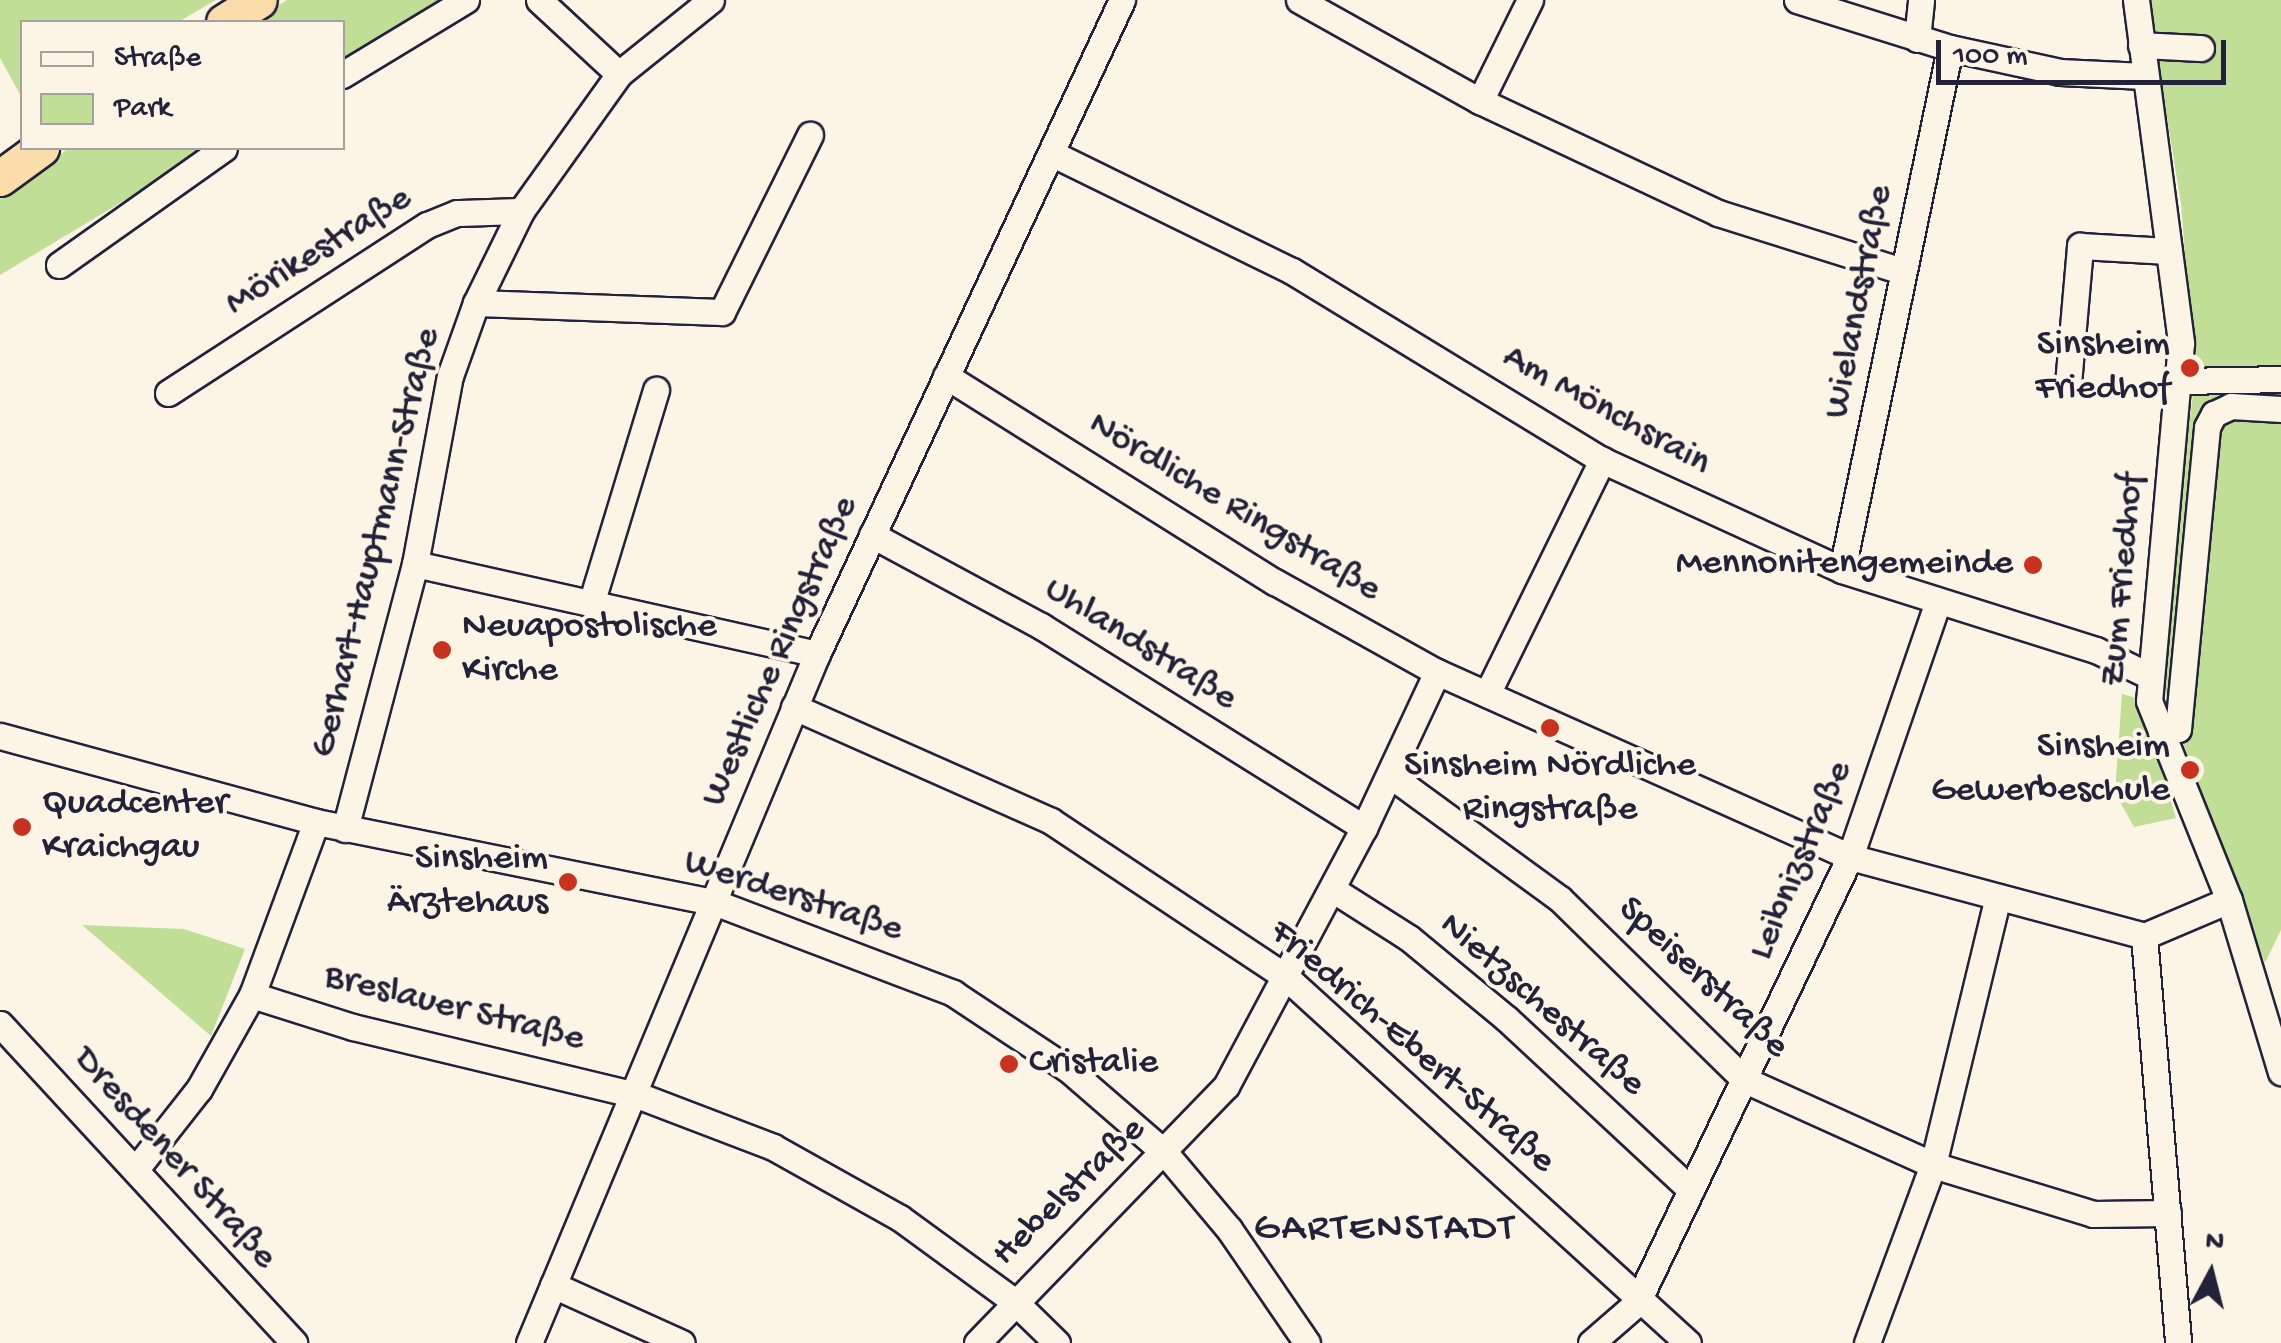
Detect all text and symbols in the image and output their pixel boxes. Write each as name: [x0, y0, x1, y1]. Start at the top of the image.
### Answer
legend: [20, 20, 345, 150]
scale bar: [1941, 20, 2231, 82]
text: 100 m: [1953, 40, 2028, 75]
text: Straße: [114, 42, 201, 77]
text: Park: [114, 92, 171, 127]
street label: Mörikestraße: [217, 177, 421, 327]
street label: Wielandstraße: [1815, 181, 1905, 423]
place label: Sinsheim Friedhof: [2035, 323, 2170, 412]
street label: Gerhart-Hauptmann-Straße: [302, 324, 452, 762]
street label: Am Mönchsrain: [1494, 335, 1718, 487]
marker: Sinsheim Friedhof: [2179, 357, 2201, 379]
street label: Nördliche Ringstraße: [1079, 403, 1389, 613]
street label: Zum Friedhof: [2092, 472, 2156, 688]
street label: Westliche Ringstraße: [692, 490, 870, 814]
place label: Mennonitengemeinde: [1676, 542, 2013, 588]
marker: Mennonitengemeinde: [2022, 554, 2044, 576]
street label: Uhlandstraße: [1035, 568, 1245, 722]
place label: Neuapostolische Kirche: [462, 605, 717, 694]
marker: Neuapostolische Kirche: [431, 639, 453, 661]
marker: Sinsheim Nördliche Ringstraße: [1539, 717, 1561, 739]
place label: Sinsheim Gewerbeschule: [1931, 725, 2170, 814]
place label: Sinsheim Nördliche Ringstraße: [1404, 744, 1696, 834]
street label: Leibnizstraße: [1740, 755, 1864, 967]
marker: Sinsheim Gewerbeschule: [2179, 759, 2201, 781]
place label: Quadcenter Kraichgau: [42, 782, 228, 872]
marker: Quadcenter Kraichgau: [11, 816, 33, 838]
place label: Sinsheim Ärztehaus: [387, 837, 548, 926]
street label: Werderstraße: [678, 840, 908, 954]
marker: Sinsheim Ärztehaus: [557, 871, 579, 893]
street label: Speiserstraße: [1607, 888, 1797, 1070]
street label: Nietzschestraße: [1428, 904, 1654, 1108]
street label: Friedrich-Ebert-Straße: [1258, 911, 1564, 1185]
street label: Breslauer Straße: [319, 955, 589, 1063]
street label: Dresdener Straße: [62, 1038, 286, 1280]
place label: Cristalie: [1029, 1041, 1158, 1087]
marker: Cristalie: [998, 1053, 1020, 1075]
street label: Hebelstraße: [984, 1108, 1156, 1278]
district label: GARTENSTADT: [1254, 1206, 1516, 1254]
north arrow: [2161, 1223, 2261, 1323]
text: N: [2204, 1225, 2226, 1260]

